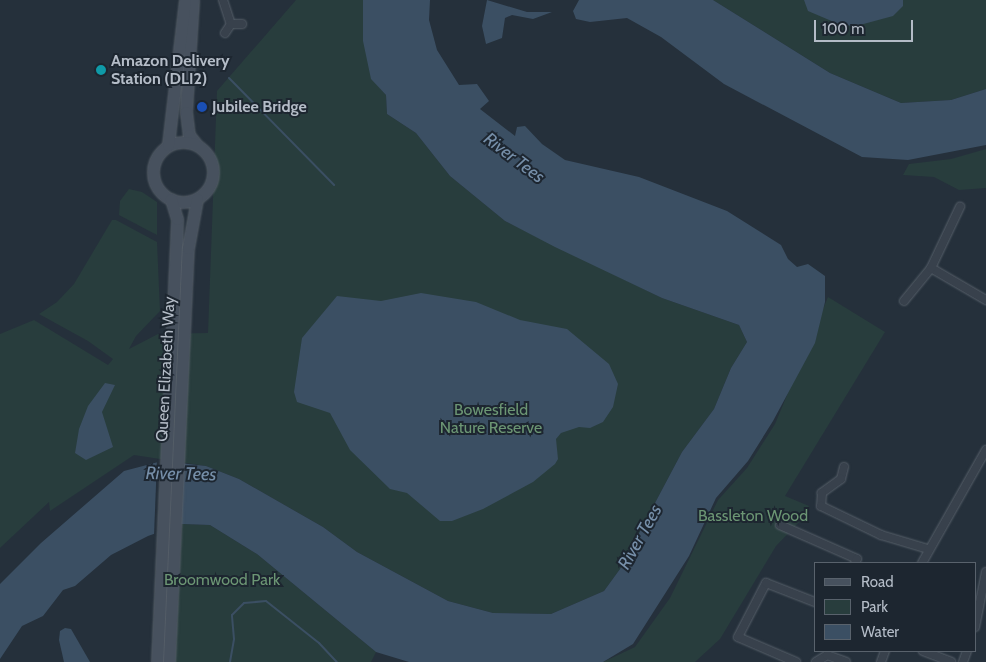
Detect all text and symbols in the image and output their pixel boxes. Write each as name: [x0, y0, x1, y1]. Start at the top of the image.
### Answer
scale bar: [816, 10, 915, 42]
text: 100 m: [822, 20, 864, 38]
place label: Amazon Delivery Station (DLI2): [111, 51, 229, 89]
marker: Amazon Delivery Station (DLI2): [95, 64, 107, 76]
place label: Jubilee Bridge: [212, 97, 307, 117]
marker: Jubilee Bridge: [196, 101, 208, 113]
water label: River Tees: [479, 128, 549, 188]
street label: Queen Elizabeth Way: [153, 296, 179, 442]
park label: Bowesfield Nature Reserve: [440, 400, 542, 438]
water label: River Tees: [145, 463, 217, 485]
water label: River Tees: [613, 501, 667, 573]
park label: Bassleton Wood: [698, 506, 808, 526]
legend: [814, 562, 976, 652]
park label: Broomwood Park: [164, 570, 280, 590]
text: Road: [861, 573, 894, 591]
text: Park: [861, 598, 888, 616]
text: Water: [861, 623, 899, 641]

